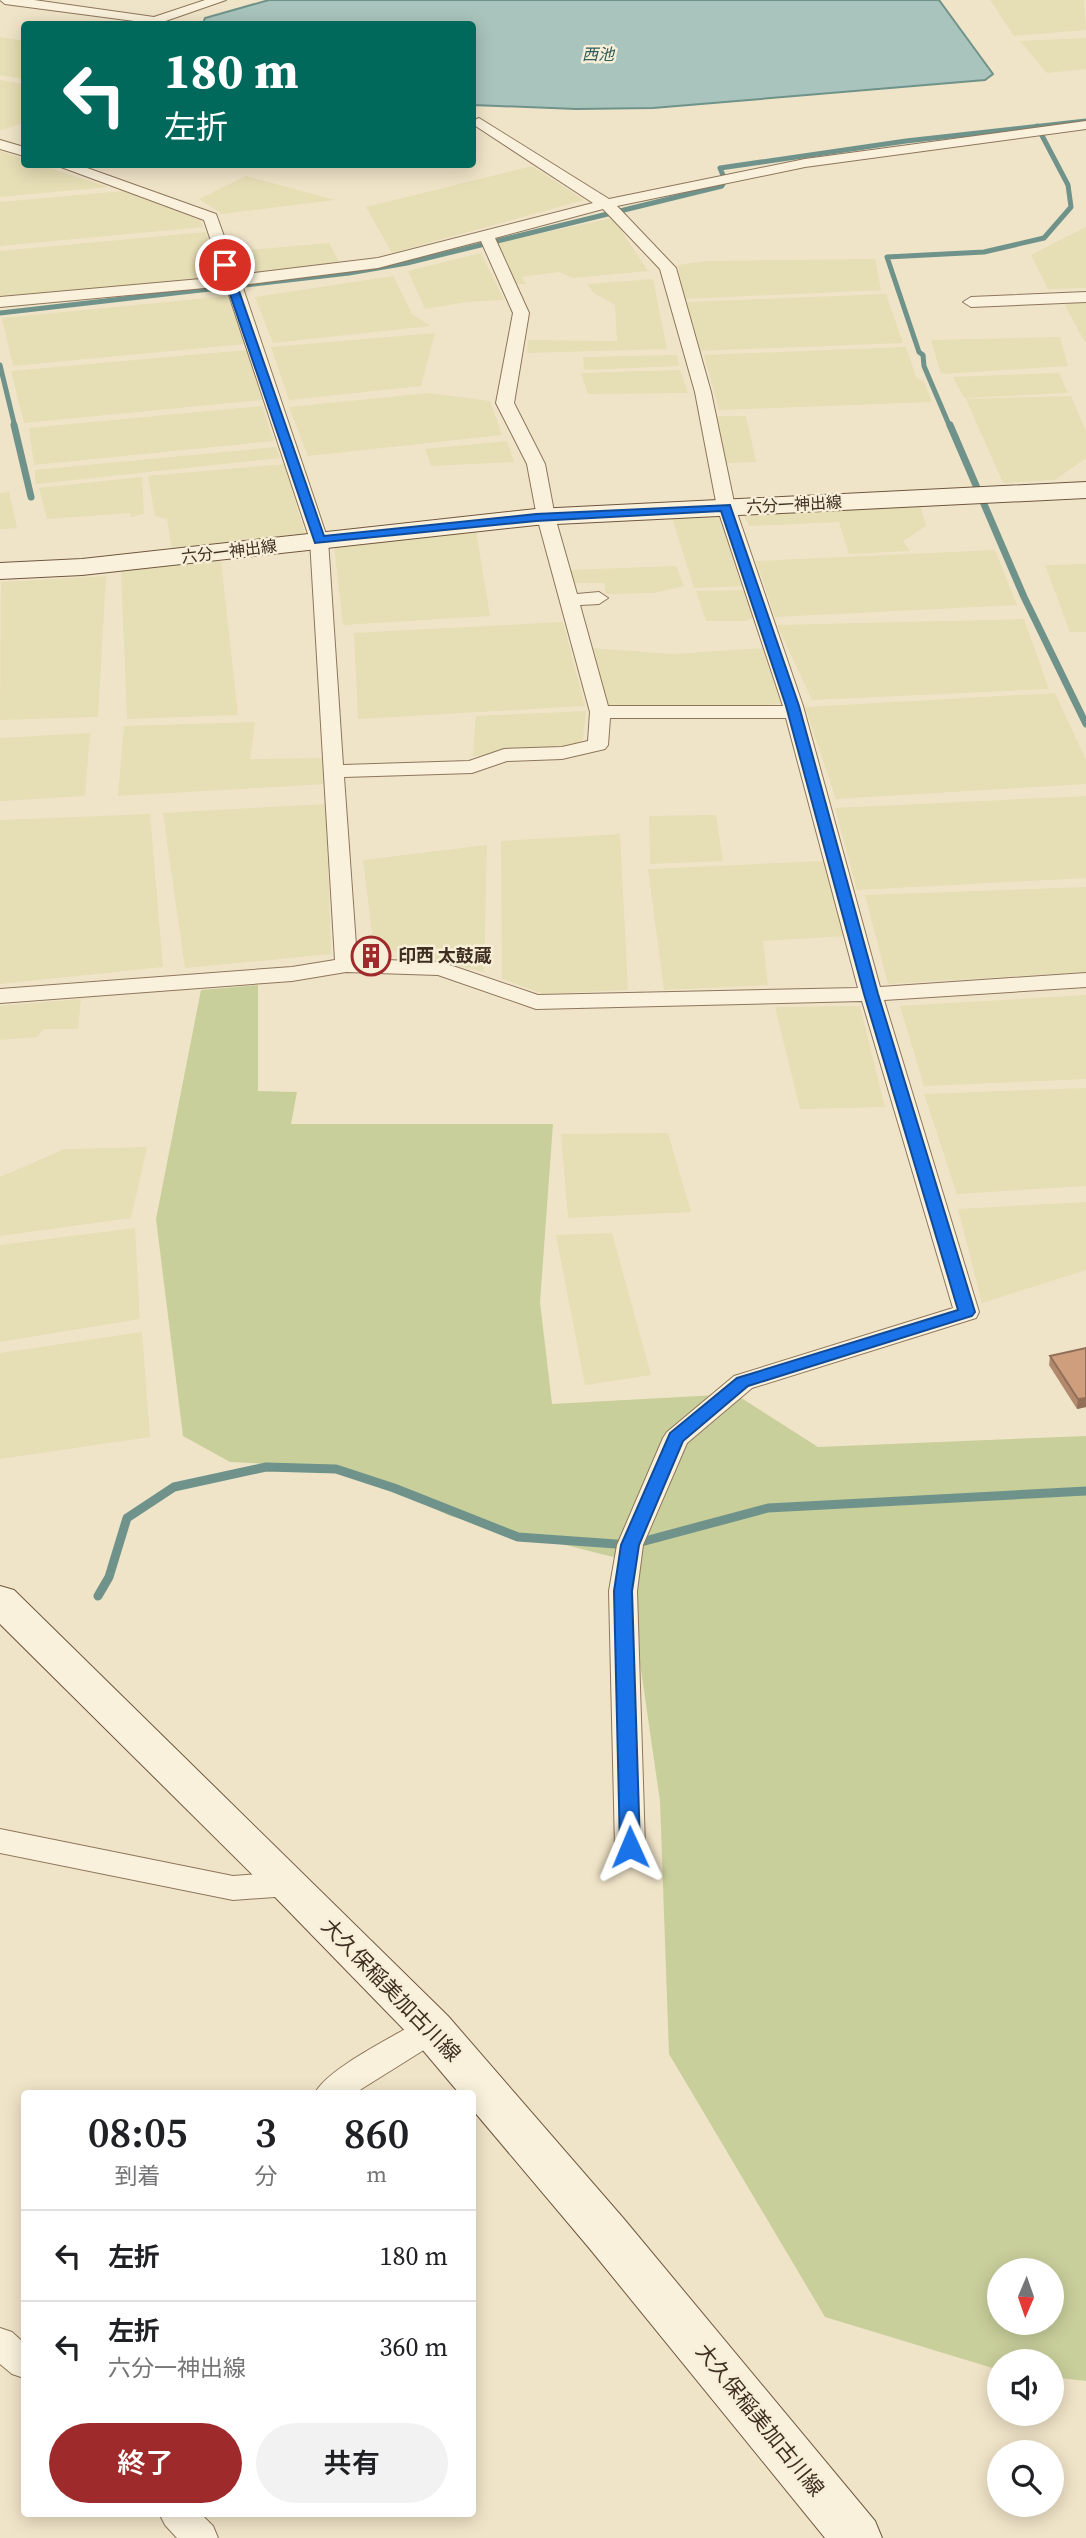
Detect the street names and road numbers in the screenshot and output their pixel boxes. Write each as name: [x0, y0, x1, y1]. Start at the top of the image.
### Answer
street label: 六分一神出線: [745, 491, 843, 517]
street label: 六分一神出線: [180, 534, 278, 568]
street label: 大久保稲美加古川線: [315, 1912, 467, 2068]
street label: 大久保稲美加古川線: [690, 2337, 831, 2502]

